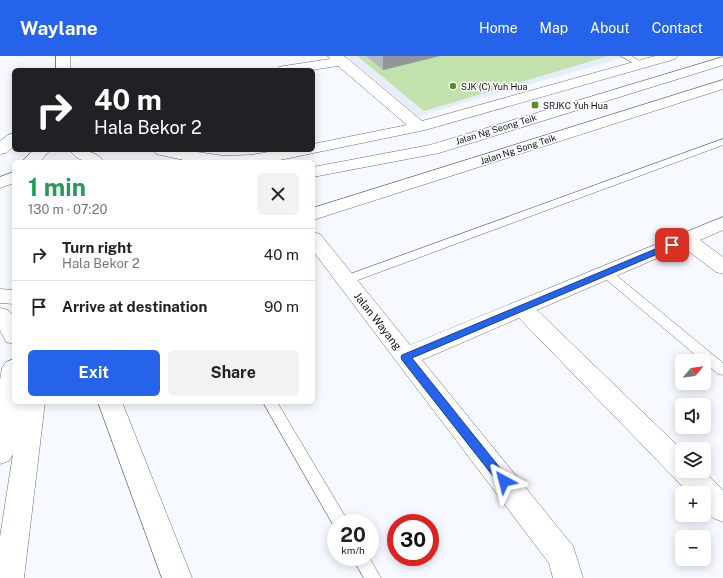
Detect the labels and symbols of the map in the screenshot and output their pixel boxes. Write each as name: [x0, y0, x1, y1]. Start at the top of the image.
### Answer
marker: SJK (C) Yuh Hua: [448, 81, 458, 91]
place label: SJK (C) Yuh Hua: [461, 81, 528, 92]
marker: SRJKC Yuh Hua: [530, 100, 540, 110]
place label: SRJKC Yuh Hua: [543, 100, 608, 111]
street label: Jalan Ng Seong Teik: [454, 111, 538, 147]
street label: Jalan Ng Song Teik: [479, 132, 557, 166]
pin: [655, 228, 689, 262]
street label: Jalan Wayang: [352, 290, 404, 352]
north arrow: [675, 354, 711, 390]
position arrow: [483, 460, 525, 502]
speed limit sign: 30: [387, 514, 439, 566]

